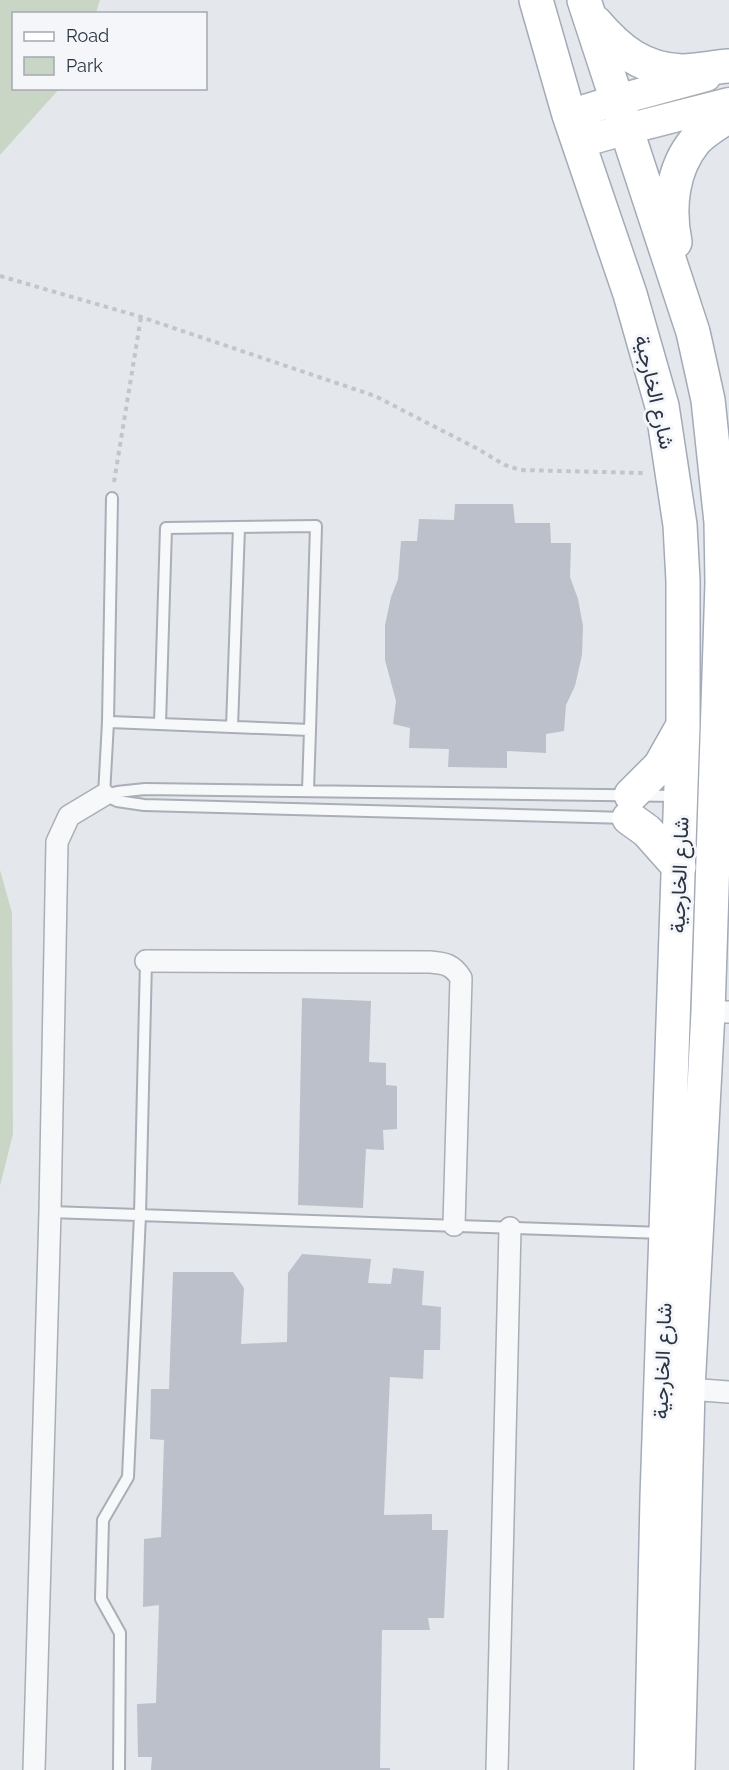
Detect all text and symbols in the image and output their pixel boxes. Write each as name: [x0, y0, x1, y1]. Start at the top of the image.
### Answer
legend: [12, 12, 207, 90]
text: Road: [66, 25, 109, 46]
text: Park: [66, 55, 103, 76]
street label: شارع الخارجية: [628, 332, 680, 452]
street label: شارع الخارجية: [664, 816, 696, 934]
street label: شارع الخارجية: [647, 1302, 679, 1420]

